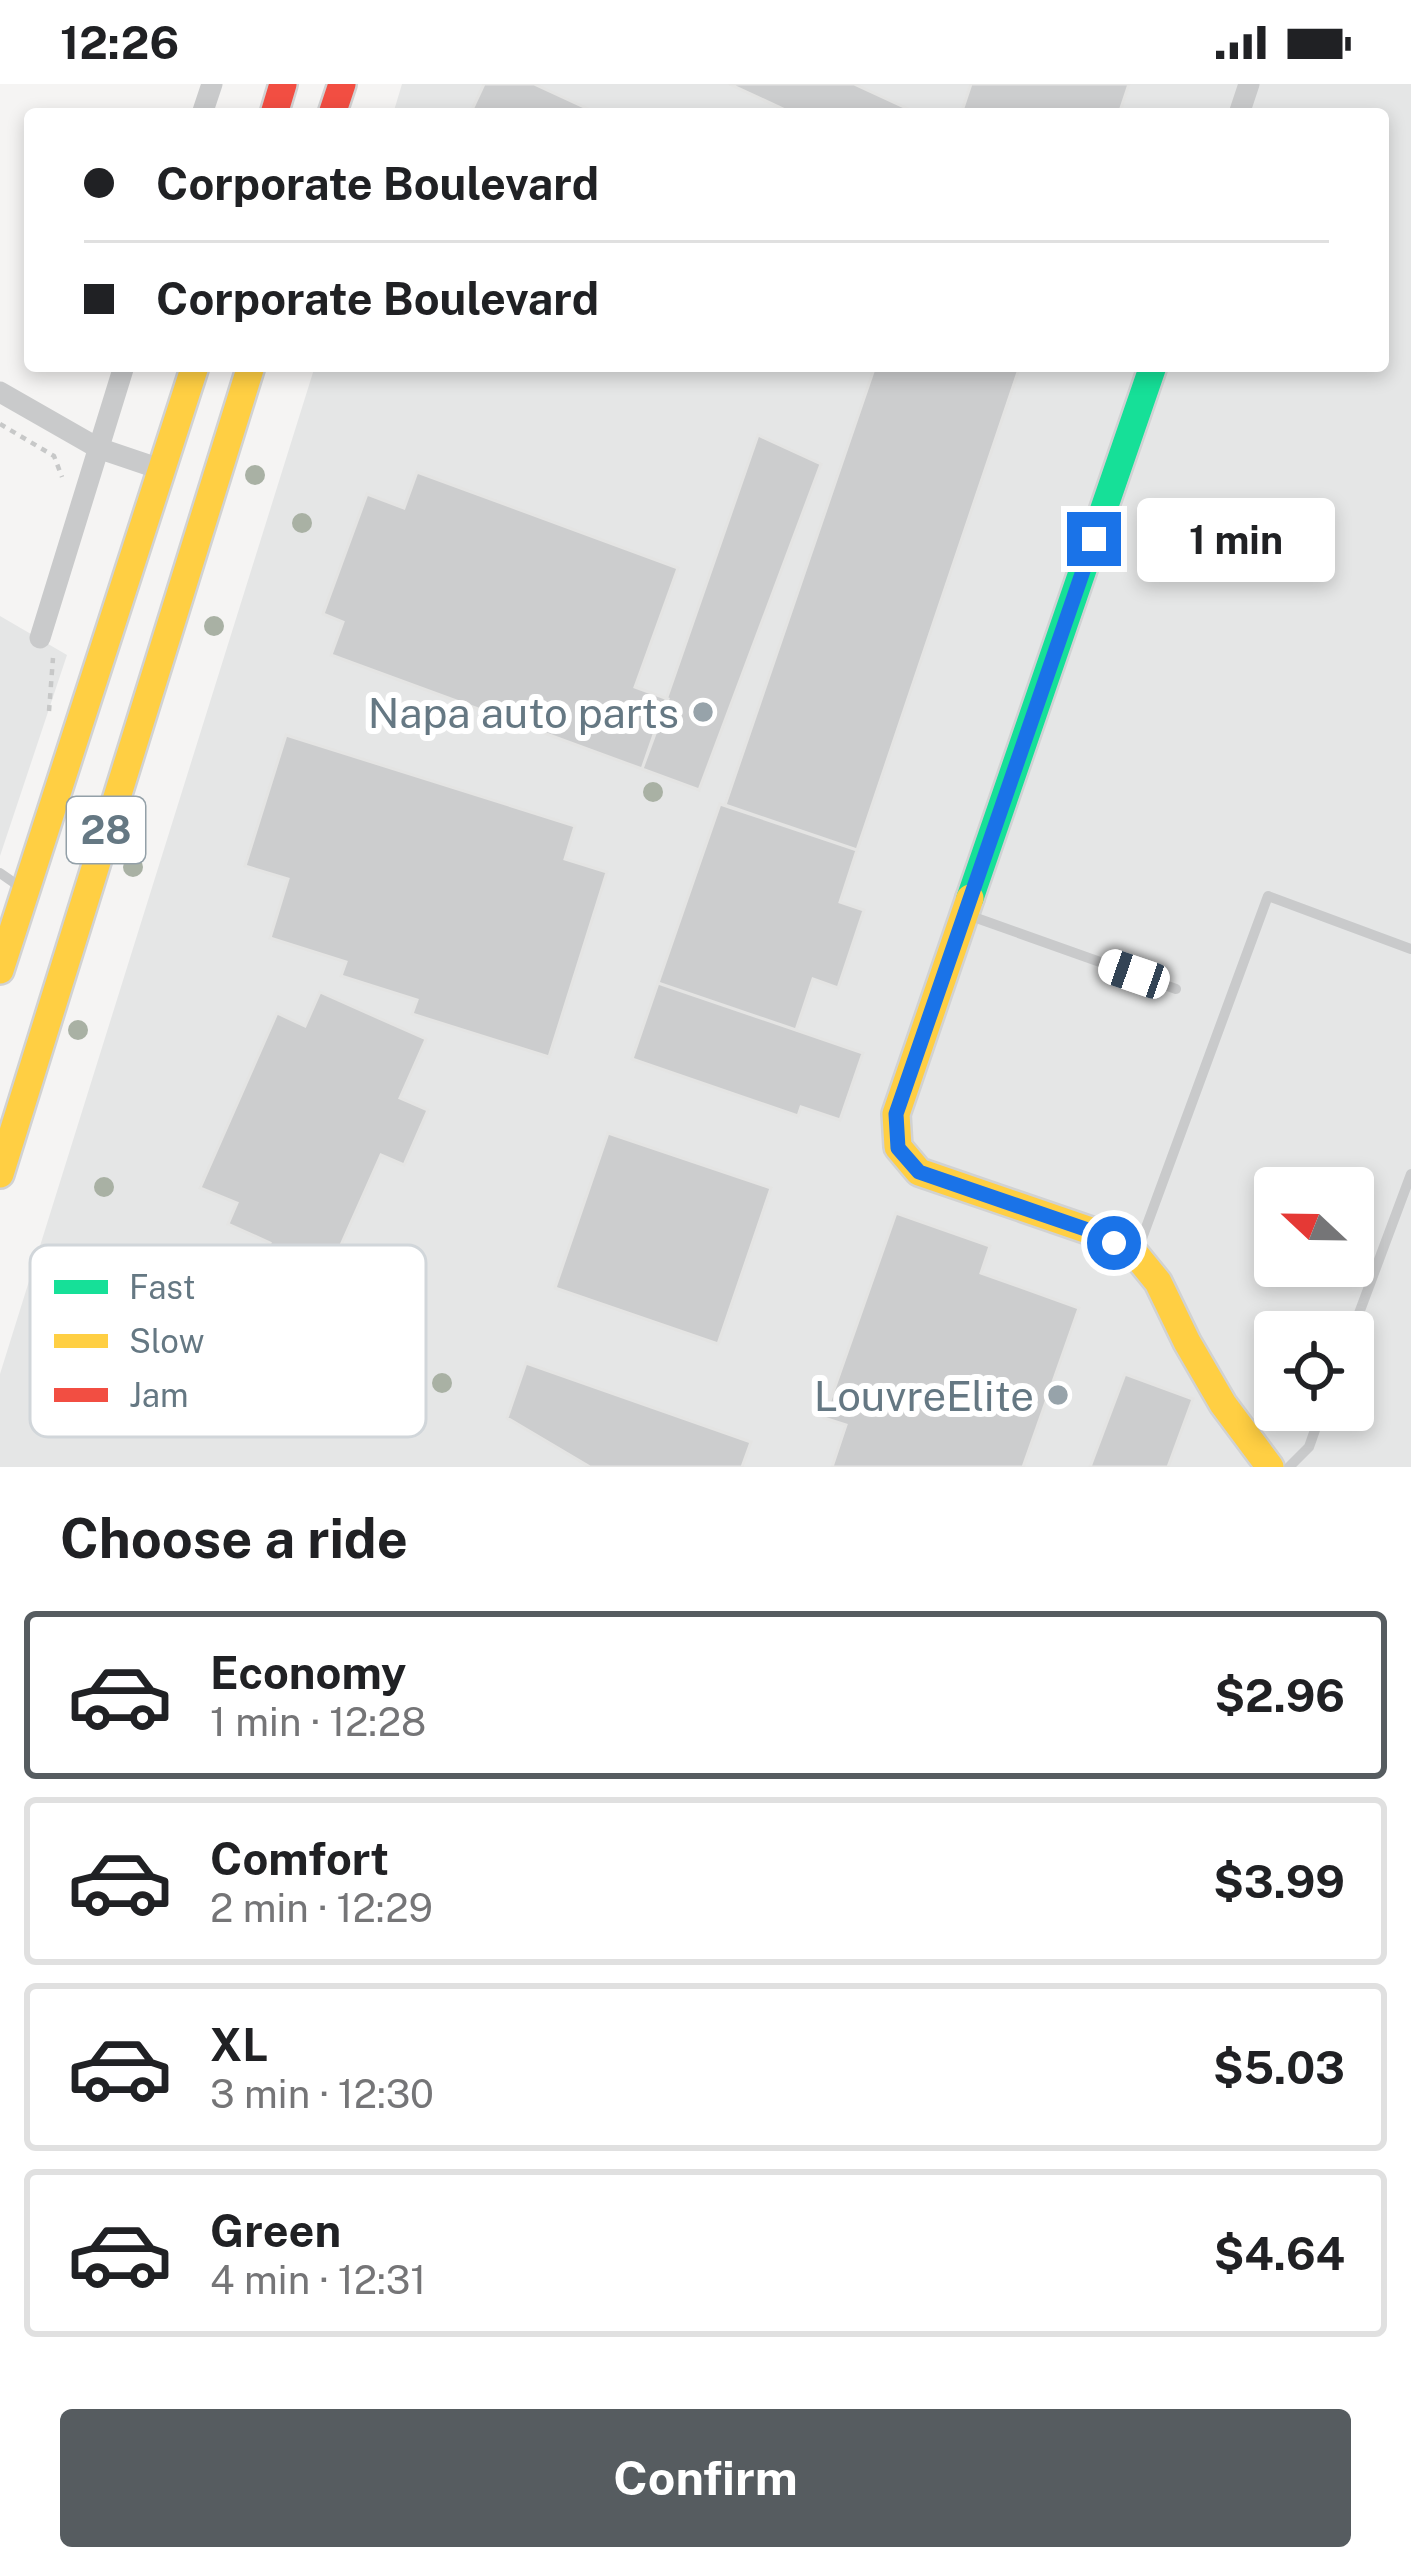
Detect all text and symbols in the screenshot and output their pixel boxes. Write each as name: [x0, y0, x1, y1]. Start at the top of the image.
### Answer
text: 12:26: [60, 16, 179, 69]
text: Corporate Boulevard: [156, 157, 599, 210]
text: Corporate Boulevard: [156, 272, 599, 325]
callout: 1 min: [1136, 497, 1334, 581]
route end: [1067, 512, 1121, 566]
text: 1 min: [1189, 517, 1283, 563]
place label: Napa auto parts: [368, 688, 679, 737]
marker: Napa auto parts: [690, 699, 716, 725]
road number: 28: [67, 797, 145, 863]
car: [1094, 945, 1174, 1003]
north arrow: [1254, 1167, 1374, 1287]
map controls: [1254, 1167, 1374, 1431]
route start: [1087, 1216, 1141, 1270]
legend: [30, 1245, 426, 1437]
text: Fast: [129, 1268, 196, 1306]
button: locate: [1254, 1311, 1374, 1431]
text: Slow: [129, 1322, 204, 1360]
place label: LouvreElite: [814, 1371, 1034, 1420]
text: Jam: [129, 1376, 189, 1414]
marker: LouvreElite: [1045, 1382, 1071, 1408]
text: Choose a ride: [60, 1507, 408, 1570]
icon: car: [66, 1641, 174, 1749]
text: Economy: [210, 1646, 406, 1699]
text: $2.96: [1214, 1669, 1345, 1722]
text: 1 min · 12:28: [210, 1699, 426, 1745]
icon: car: [66, 1827, 174, 1935]
text: Comfort: [210, 1832, 389, 1885]
text: $3.99: [1213, 1855, 1345, 1908]
text: 2 min · 12:29: [210, 1885, 433, 1931]
icon: car: [66, 2013, 174, 2121]
text: XL: [210, 2018, 268, 2071]
text: $5.03: [1213, 2041, 1345, 2094]
text: 3 min · 12:30: [210, 2071, 434, 2117]
icon: car: [66, 2199, 174, 2307]
text: Green: [210, 2204, 341, 2257]
text: $4.64: [1214, 2227, 1345, 2280]
text: 4 min · 12:31: [210, 2257, 426, 2303]
button: Confirm: [60, 2409, 1351, 2547]

